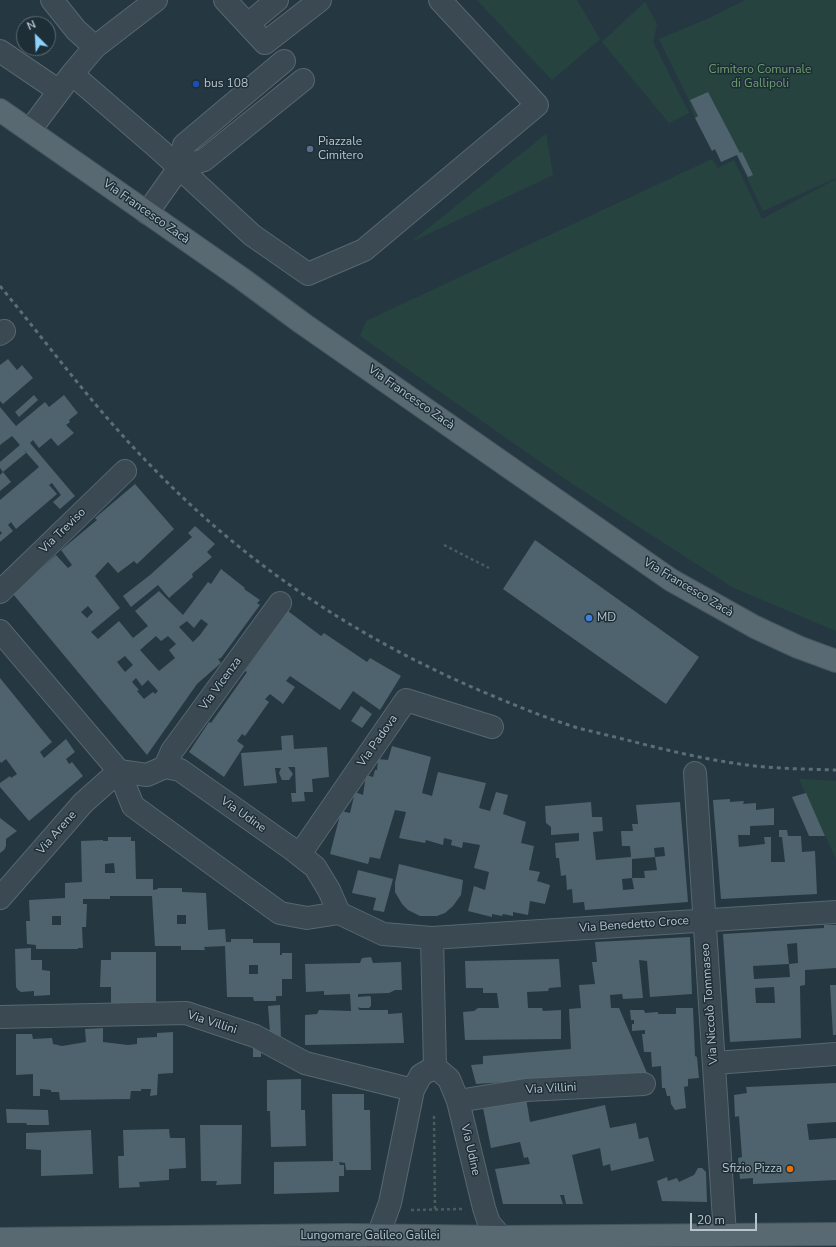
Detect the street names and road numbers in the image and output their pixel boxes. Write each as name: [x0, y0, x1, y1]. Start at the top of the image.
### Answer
street label: Via Francesco Zacà: [100, 177, 192, 247]
street label: Via Francesco Zacà: [365, 363, 457, 433]
street label: Via Treviso: [37, 505, 89, 557]
street label: Via Francesco Zacà: [640, 555, 736, 621]
street label: Via Vicenza: [197, 655, 245, 713]
street label: Via Padova: [355, 712, 401, 770]
street label: Via Udine: [217, 794, 269, 836]
street label: Via Arene: [34, 808, 80, 858]
street label: Via Benedetto Croce: [578, 914, 690, 936]
street label: Via Niccolò Tommaseo: [699, 943, 721, 1065]
street label: Via Villini: [186, 1008, 238, 1038]
street label: Via Villini: [525, 1080, 577, 1098]
street label: Via Udine: [457, 1123, 483, 1177]
street label: Lungomare Galileo Galilei: [300, 1229, 440, 1243]

